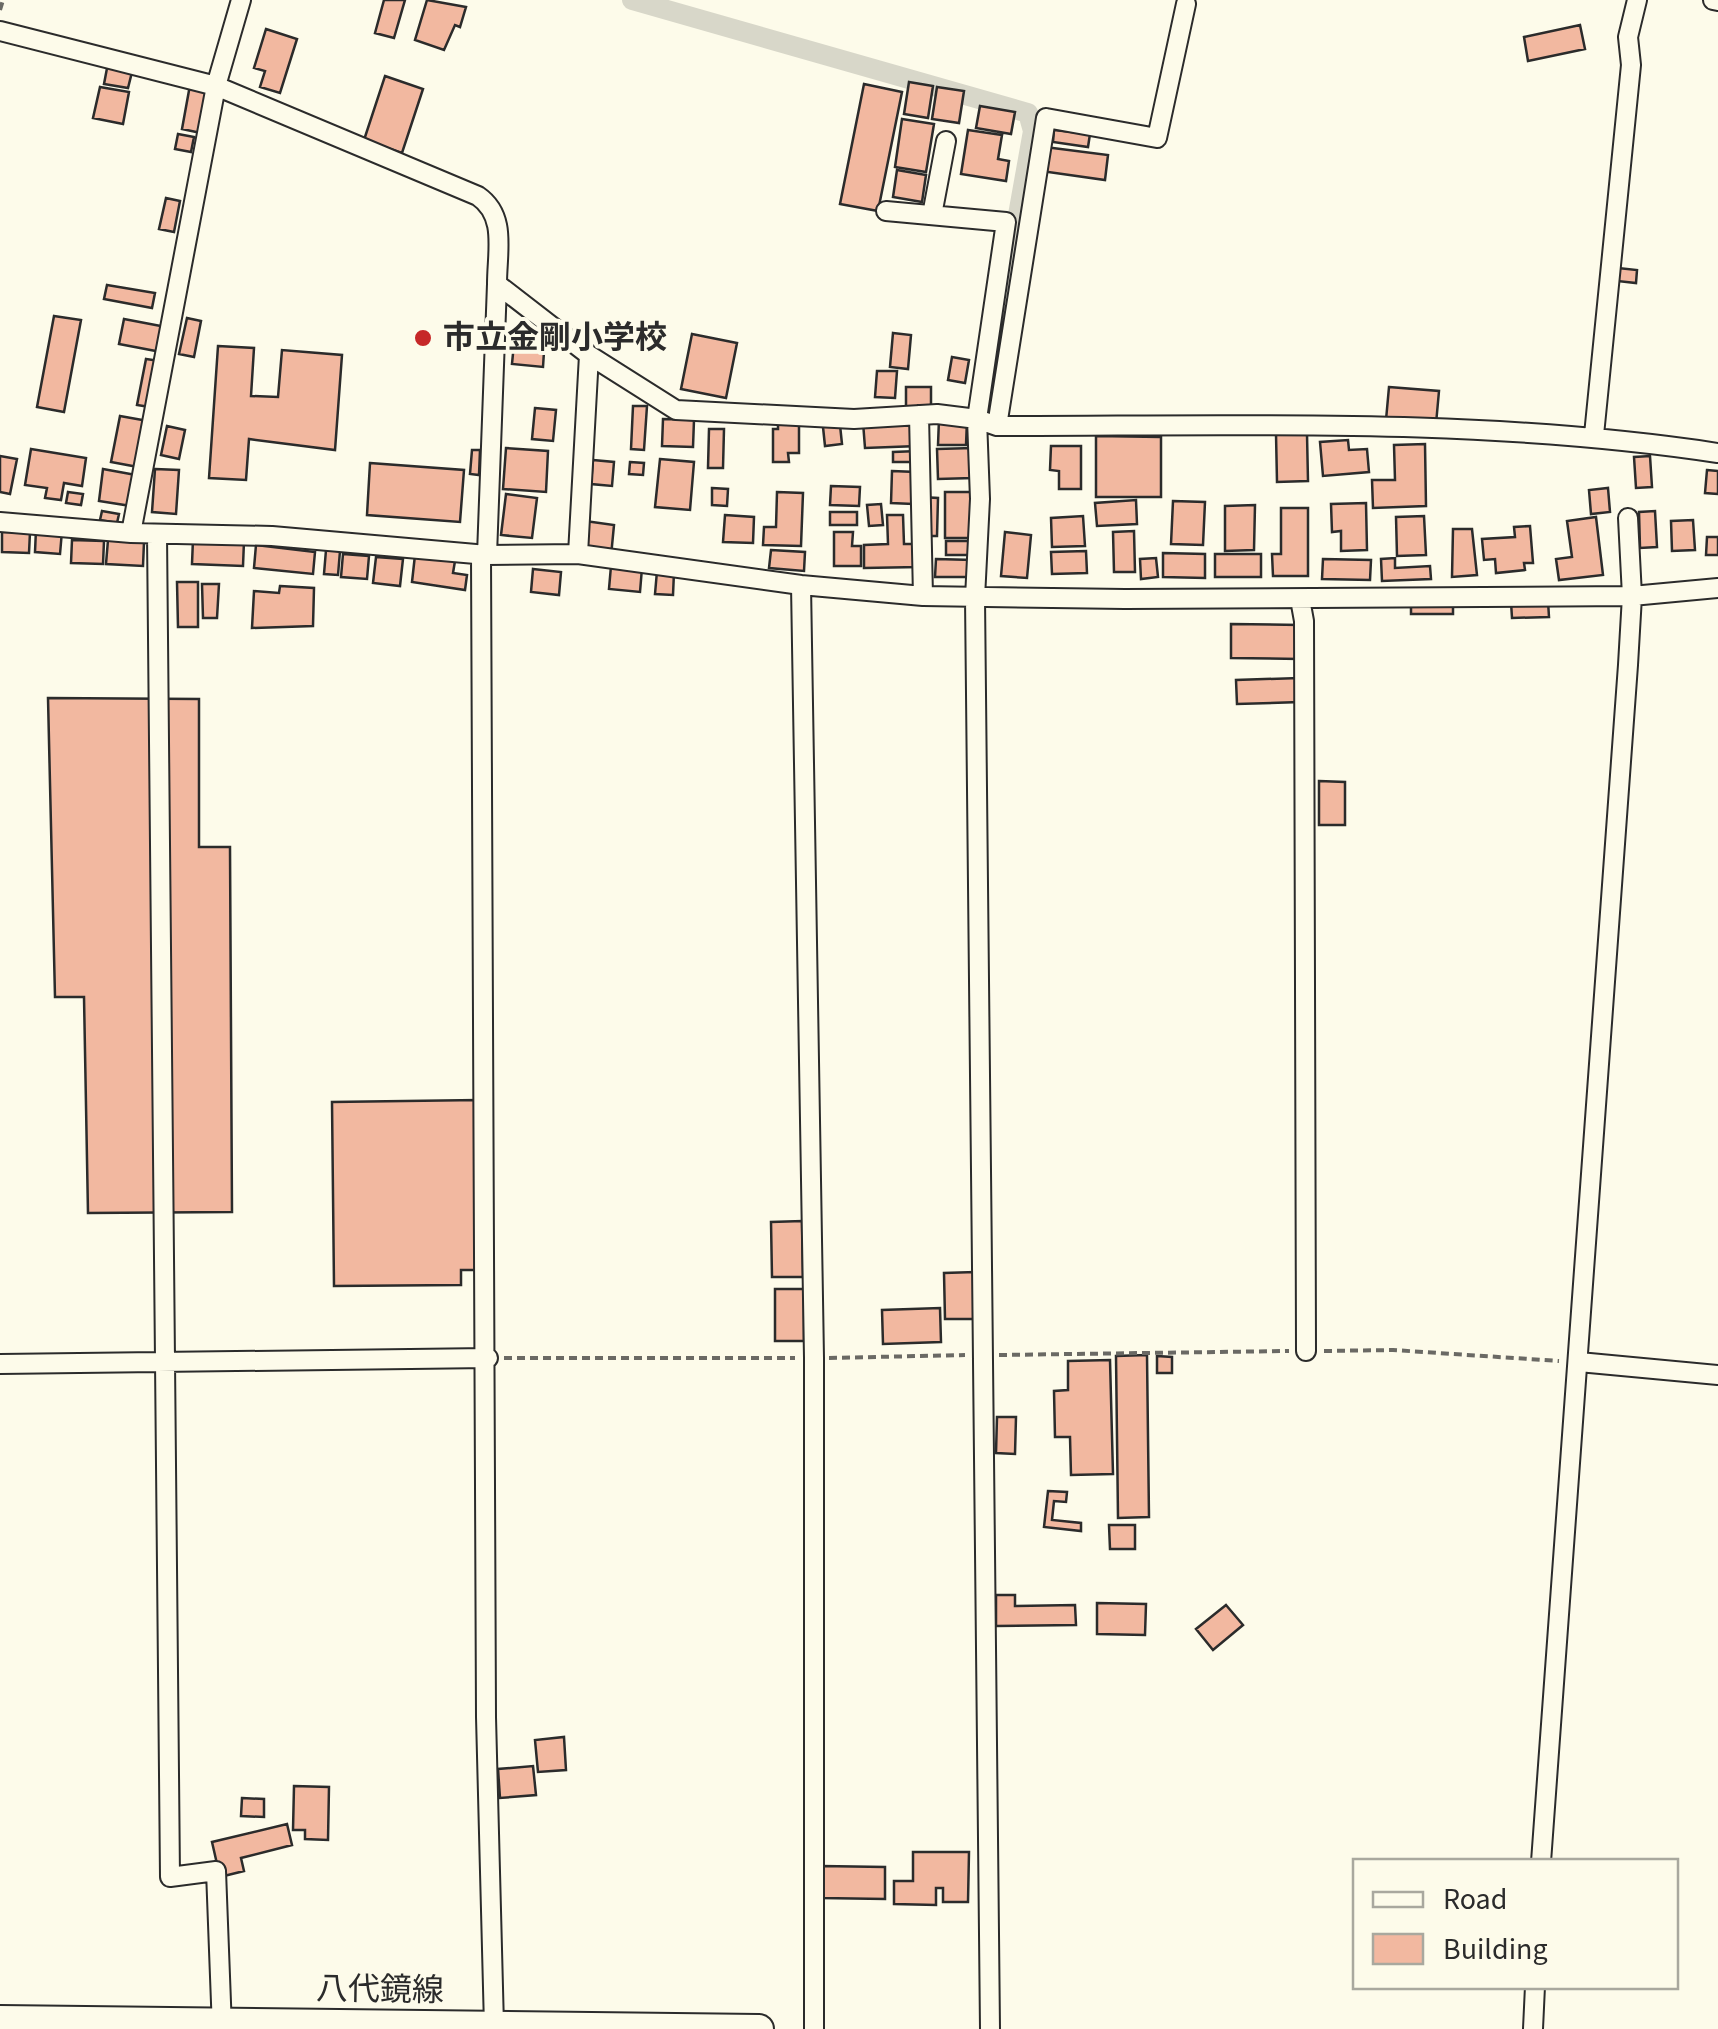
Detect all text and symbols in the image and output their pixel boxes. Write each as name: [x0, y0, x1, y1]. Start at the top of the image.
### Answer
place label: 市立金剛小学校: [443, 315, 667, 361]
marker: 市立金剛小学校: [412, 327, 434, 349]
legend: [1353, 1859, 1678, 1989]
text: Road: [1443, 1878, 1507, 1921]
text: Building: [1443, 1928, 1548, 1971]
street label: 八代鏡線: [316, 1966, 444, 2014]

